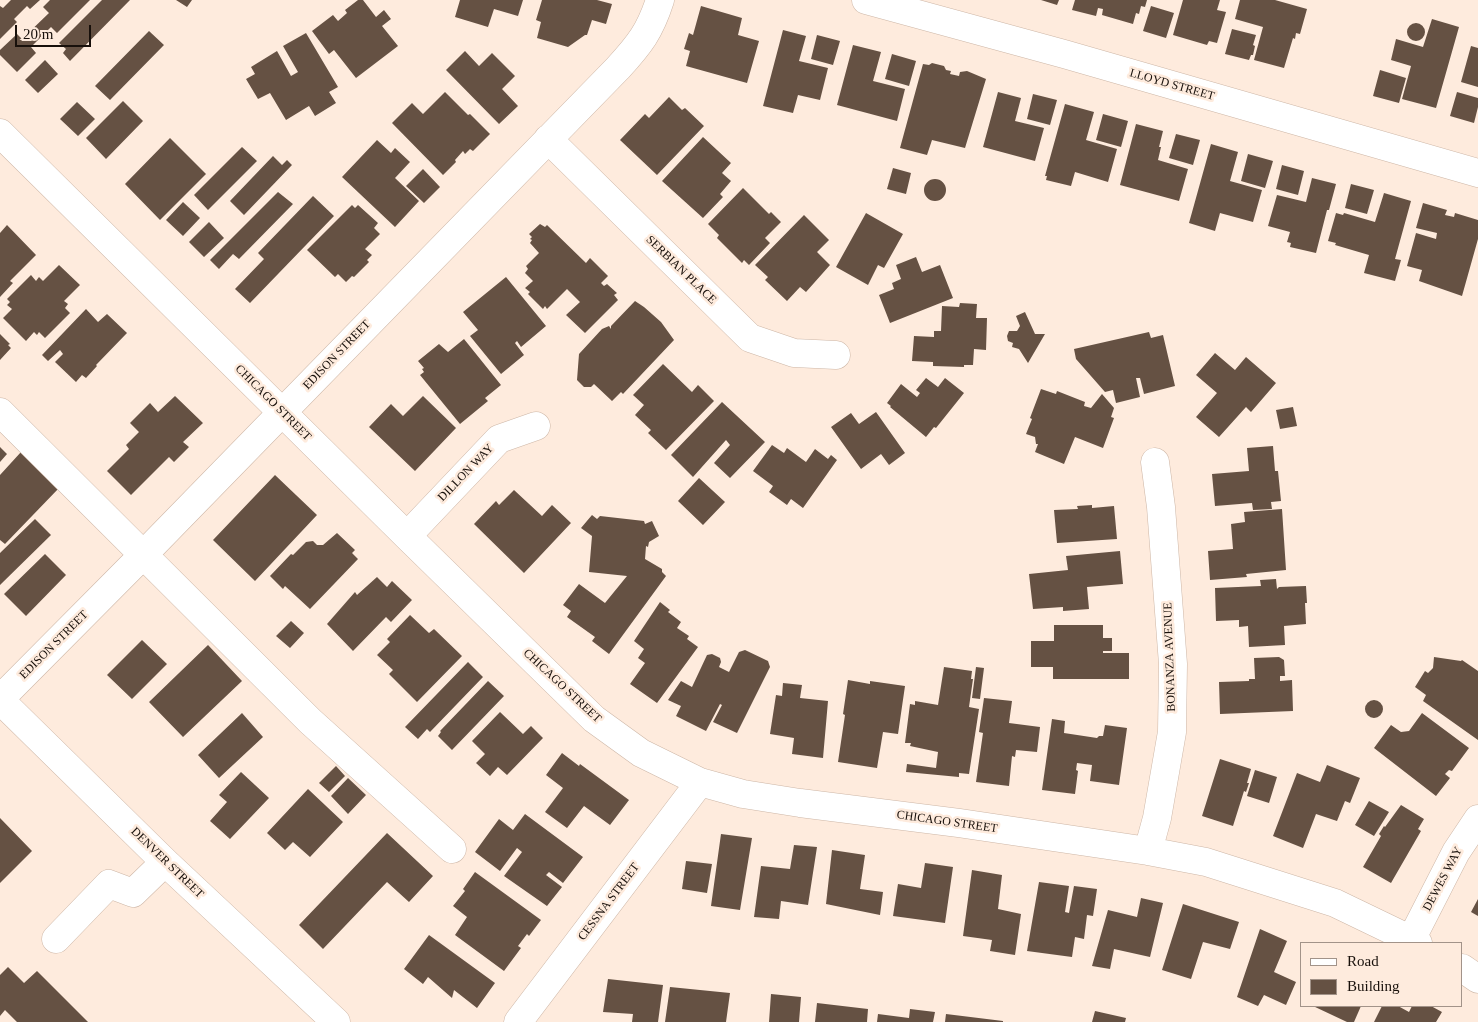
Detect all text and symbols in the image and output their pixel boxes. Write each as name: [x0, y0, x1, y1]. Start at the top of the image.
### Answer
scale bar: [18, 15, 94, 47]
text: 20 m: [23, 26, 53, 42]
street label: LLOYD STREET: [1128, 66, 1216, 104]
street label: SERBIAN PLACE: [643, 233, 719, 307]
street label: EDISON STREET: [300, 317, 374, 393]
street label: CHICAGO STREET: [232, 362, 314, 444]
street label: DILLON WAY: [435, 441, 497, 505]
street label: BONANZA AVENUE: [1161, 602, 1179, 712]
street label: EDISON STREET: [17, 608, 91, 682]
street label: CHICAGO STREET: [520, 646, 604, 726]
street label: CHICAGO STREET: [896, 808, 998, 836]
street label: DENVER STREET: [128, 825, 206, 901]
street label: DEWES WAY: [1420, 844, 1466, 914]
street label: CESSNA STREET: [575, 861, 643, 943]
legend: [1300, 942, 1463, 1007]
text: Road: [1347, 953, 1379, 969]
text: Building: [1347, 978, 1400, 994]

